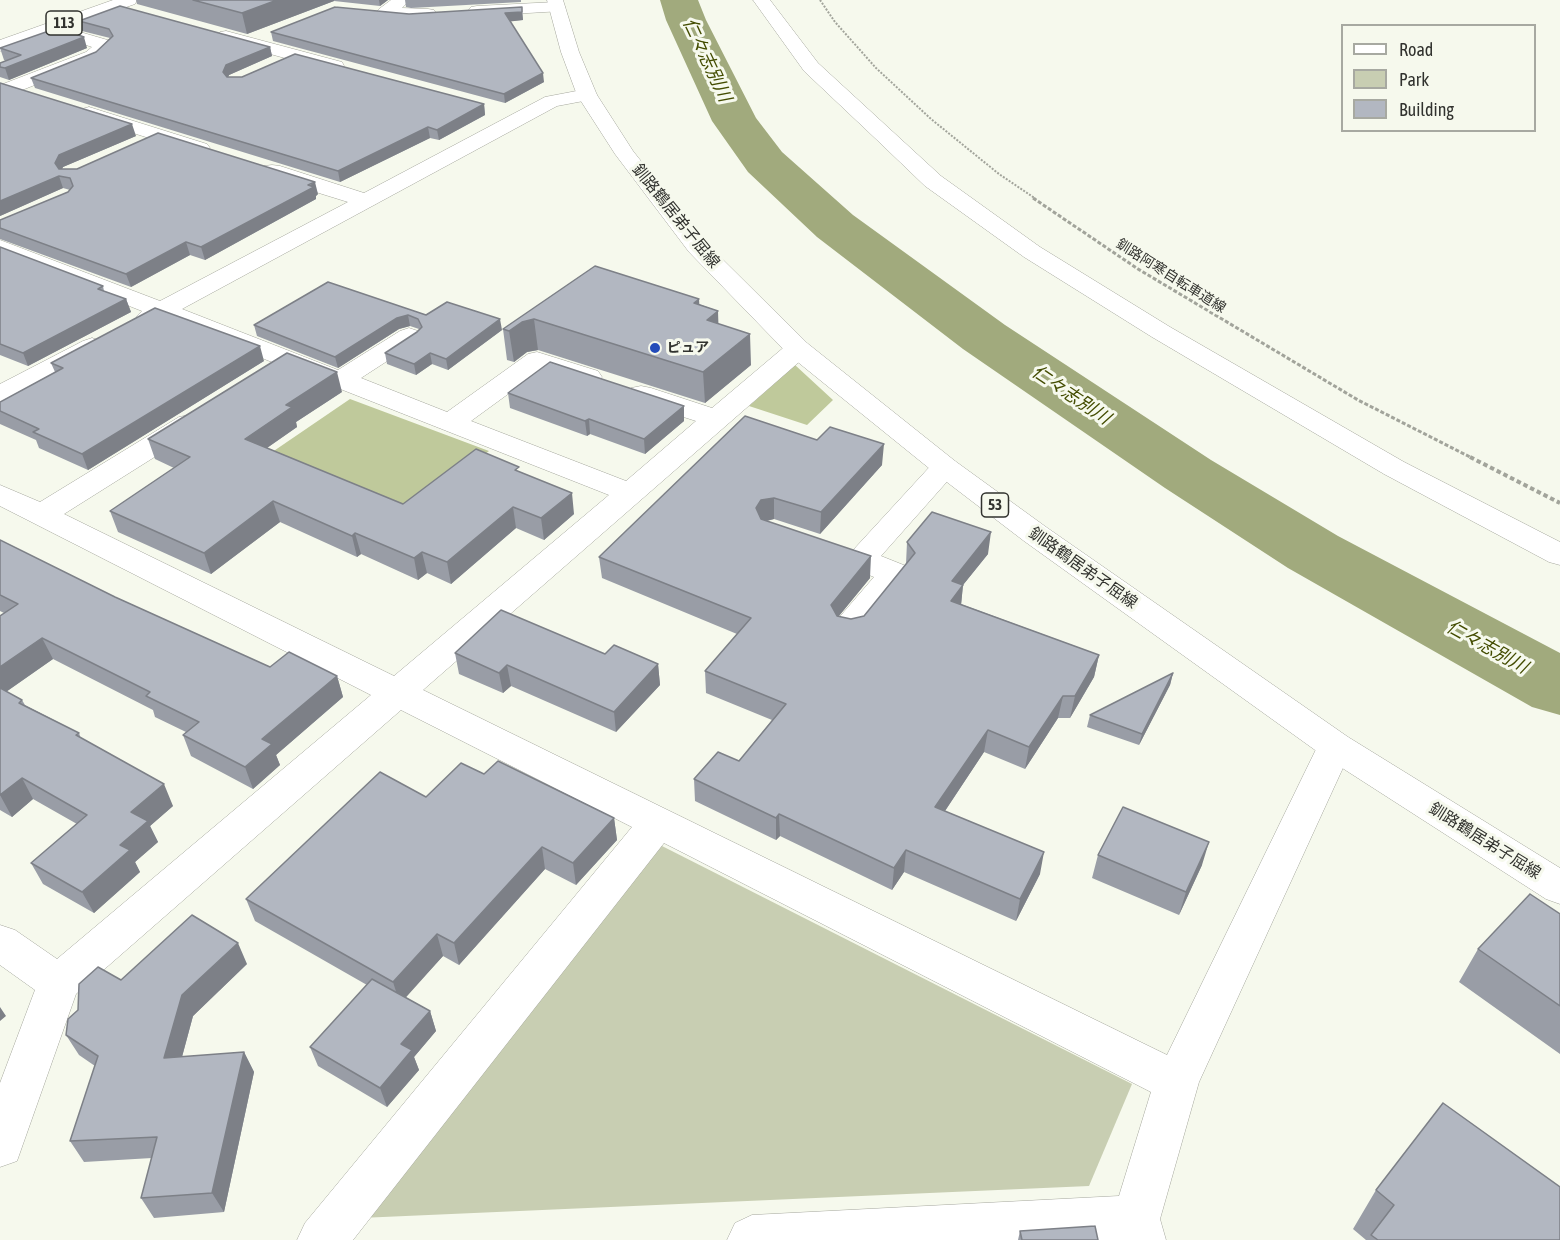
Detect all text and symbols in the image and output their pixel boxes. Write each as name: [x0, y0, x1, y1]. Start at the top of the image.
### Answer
road number: 113: [46, 11, 82, 35]
water label: 仁々志別川: [678, 15, 736, 105]
legend: [1341, 24, 1536, 132]
text: Road: [1399, 39, 1433, 60]
text: Park: [1399, 69, 1429, 90]
text: Building: [1399, 99, 1454, 120]
street label: 釧路鶴居弟子屈線: [628, 160, 724, 272]
street label: 釧路阿寒自転車道線: [1113, 235, 1229, 317]
place label: ピュア: [667, 340, 709, 356]
marker: ピュア: [648, 341, 662, 355]
water label: 仁々志別川: [1028, 361, 1114, 429]
road number: 53: [982, 493, 1008, 517]
street label: 釧路鶴居弟子屈線: [1025, 523, 1141, 613]
water label: 仁々志別川: [1442, 616, 1532, 678]
street label: 釧路鶴居弟子屈線: [1426, 799, 1544, 883]

